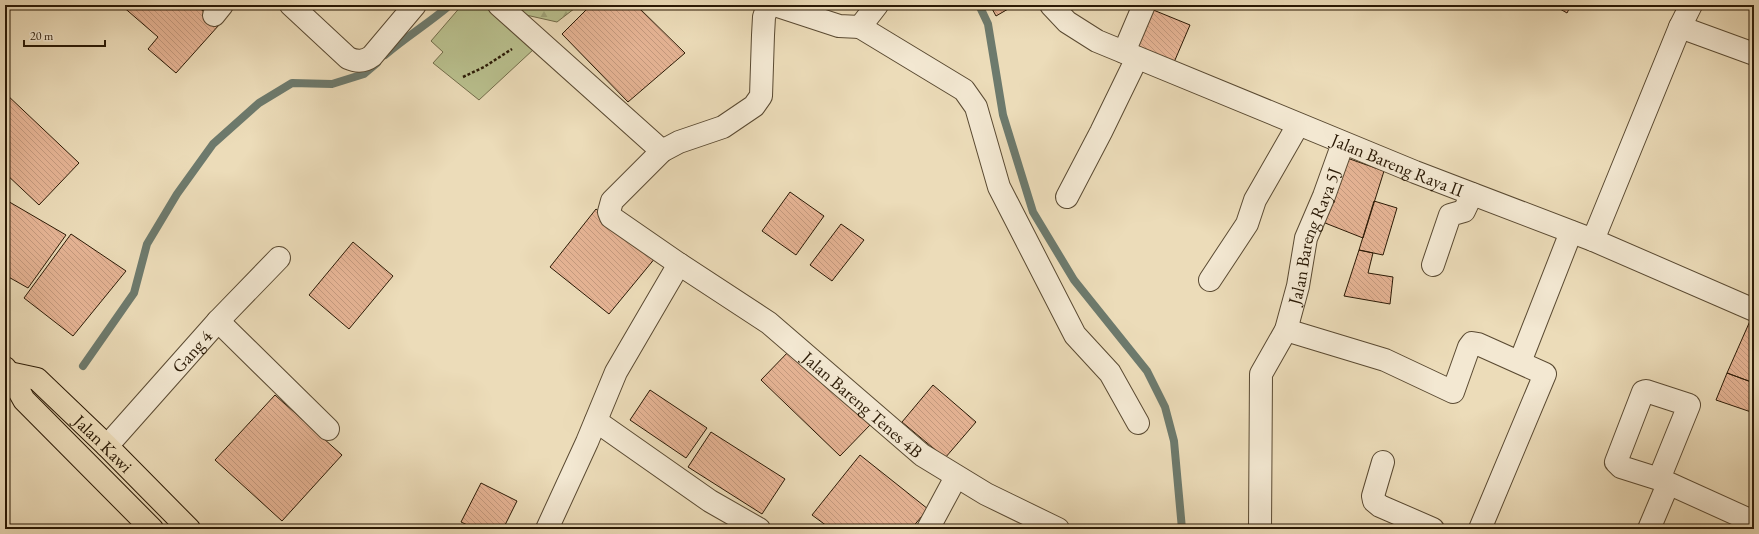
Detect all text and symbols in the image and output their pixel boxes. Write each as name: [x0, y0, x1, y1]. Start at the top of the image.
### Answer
scale bar: [24, 22, 105, 48]
text: 20 m: [30, 28, 54, 44]
street label: Jalan Bareng Raya II: [1327, 127, 1467, 201]
street label: Jalan Bareng Raya 5J: [1281, 164, 1345, 309]
street label: Gang 4: [166, 324, 217, 377]
street label: Jalan Bareng Tenes 4B: [796, 344, 928, 462]
street label: Jalan Kawi: [68, 408, 138, 478]

